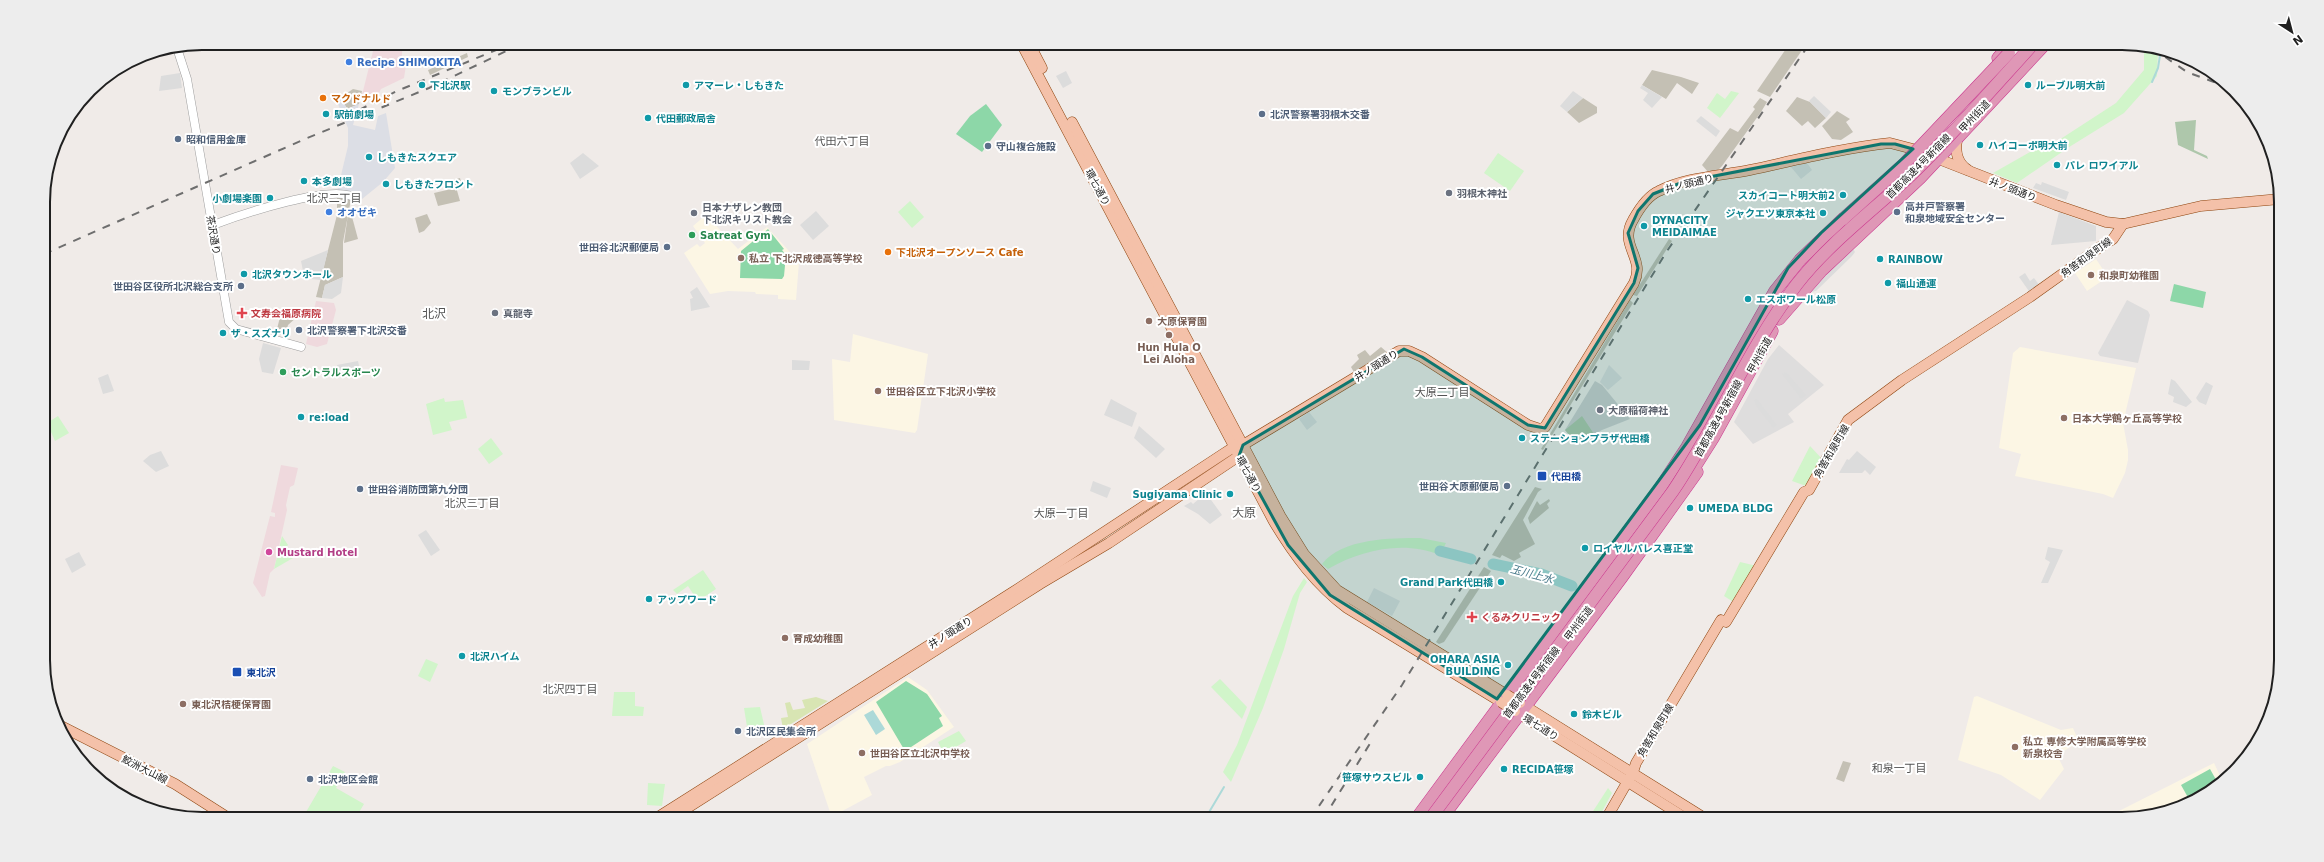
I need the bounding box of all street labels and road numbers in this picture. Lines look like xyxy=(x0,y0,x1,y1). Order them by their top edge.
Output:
street label: 甲州街道 xyxy=(1957,98,1992,135)
street label: 首都高速4号新宿線 xyxy=(1884,132,1953,201)
street label: 環七通り xyxy=(1083,167,1112,207)
street label: 井ノ頭通り xyxy=(1664,172,1715,195)
street label: 井ノ頭通り xyxy=(1988,175,2038,204)
street label: 茶沢通り xyxy=(205,214,222,256)
street label: 角筈和泉町線 xyxy=(2059,235,2114,279)
street label: 甲州街道 xyxy=(1745,335,1774,375)
street label: 井ノ頭通り xyxy=(1352,348,1400,383)
street label: 首都高速4号新宿線 xyxy=(1693,378,1744,459)
street label: 角筈和泉町線 xyxy=(1812,423,1851,480)
street label: 環七通り xyxy=(1234,454,1263,494)
street label: 甲州街道 xyxy=(1562,604,1595,643)
street label: 井ノ頭通り xyxy=(926,615,974,650)
street label: 首都高速4号新宿線 xyxy=(1501,644,1562,720)
street label: 角筈和泉町線 xyxy=(1635,702,1676,759)
street label: 環七通り xyxy=(1521,712,1561,743)
street label: 鮫洲大山線 xyxy=(120,753,170,786)

